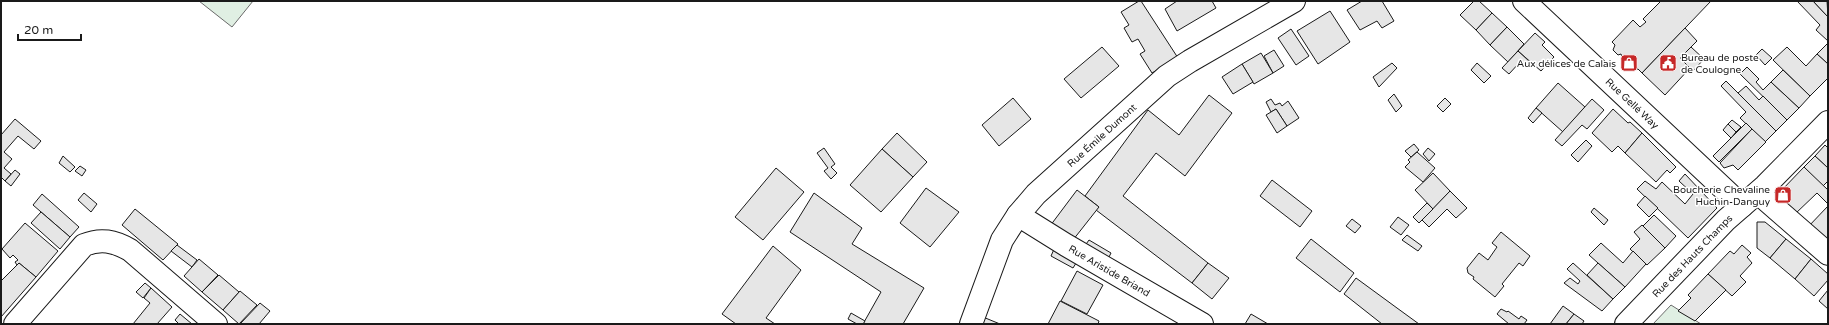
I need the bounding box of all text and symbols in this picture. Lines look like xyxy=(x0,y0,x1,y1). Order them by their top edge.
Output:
scale bar xyxy=(18,16,81,42)
text: 20 m xyxy=(24,23,53,37)
place label: Bureau de poste de Coulogne xyxy=(1681,52,1759,76)
shop icon: Aux délices de Calais xyxy=(1619,53,1639,73)
public building icon: Bureau de poste de Coulogne xyxy=(1658,53,1678,73)
place label: Aux délices de Calais xyxy=(1517,58,1616,70)
street label: Rue Gellé Way xyxy=(1603,76,1661,132)
street label: Rue Émile Dumont xyxy=(1065,101,1139,170)
place label: Boucherie Chevaline Huchin-Danguy xyxy=(1673,184,1771,208)
shop icon: Boucherie Chevaline Huchin-Danguy xyxy=(1773,185,1793,205)
street label: Rue des Hauts Champs xyxy=(1650,212,1735,300)
street label: Rue Aristide Briand xyxy=(1066,243,1152,300)

